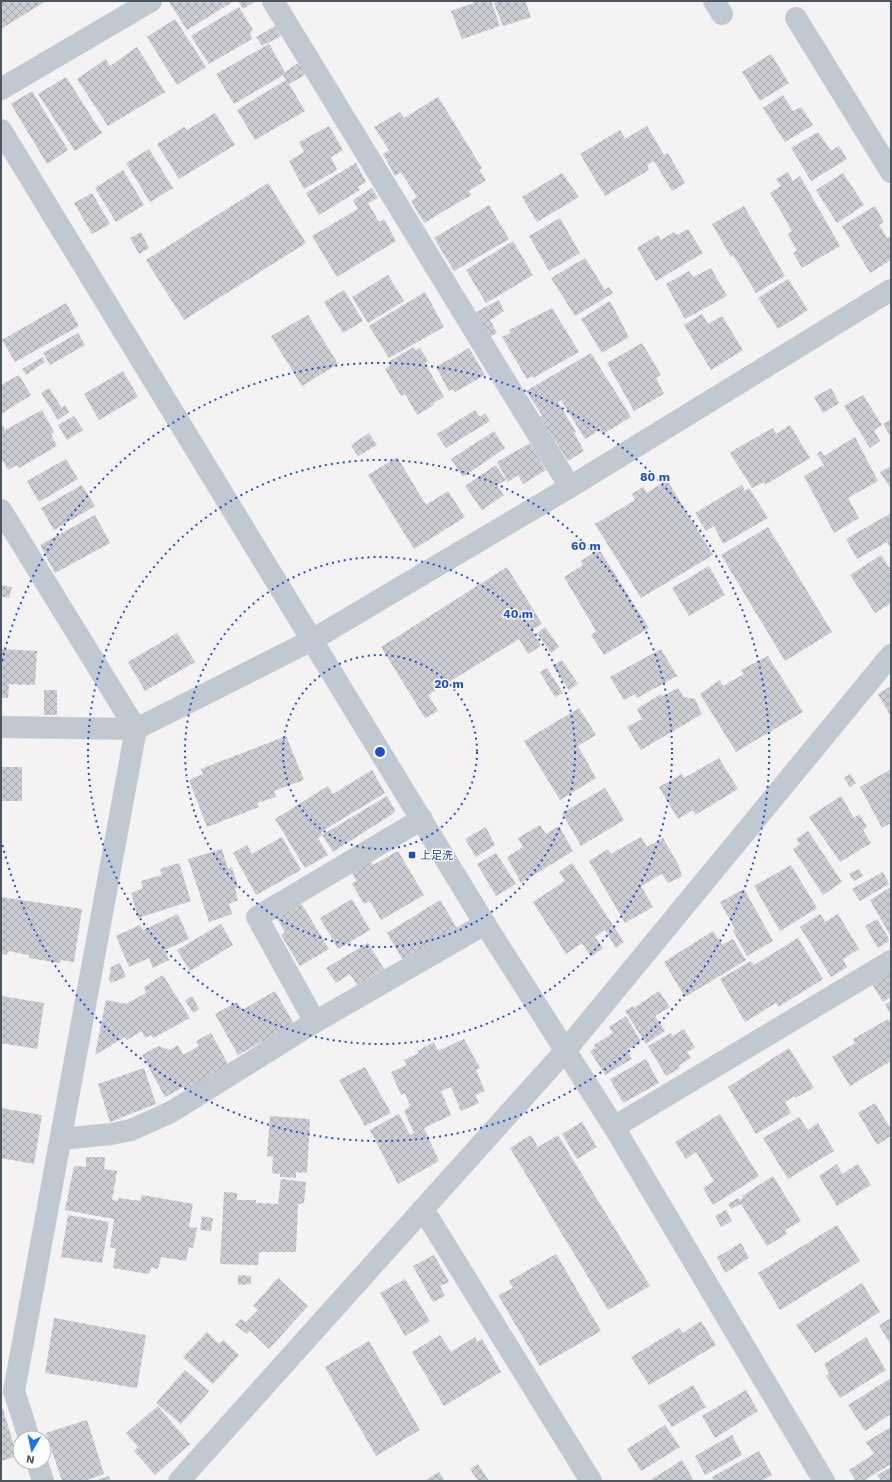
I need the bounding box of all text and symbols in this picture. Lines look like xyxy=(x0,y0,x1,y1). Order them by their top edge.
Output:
text: 80 m xyxy=(640,470,670,484)
text: 60 m xyxy=(571,539,601,553)
text: 40 m xyxy=(503,607,533,621)
text: 20 m xyxy=(434,677,464,691)
centre of rings xyxy=(373,745,387,759)
place label: 上足洗 xyxy=(420,849,453,862)
marker: 上足洗 xyxy=(407,850,417,860)
north arrow xyxy=(12,1430,52,1470)
text: N xyxy=(25,1452,36,1466)

